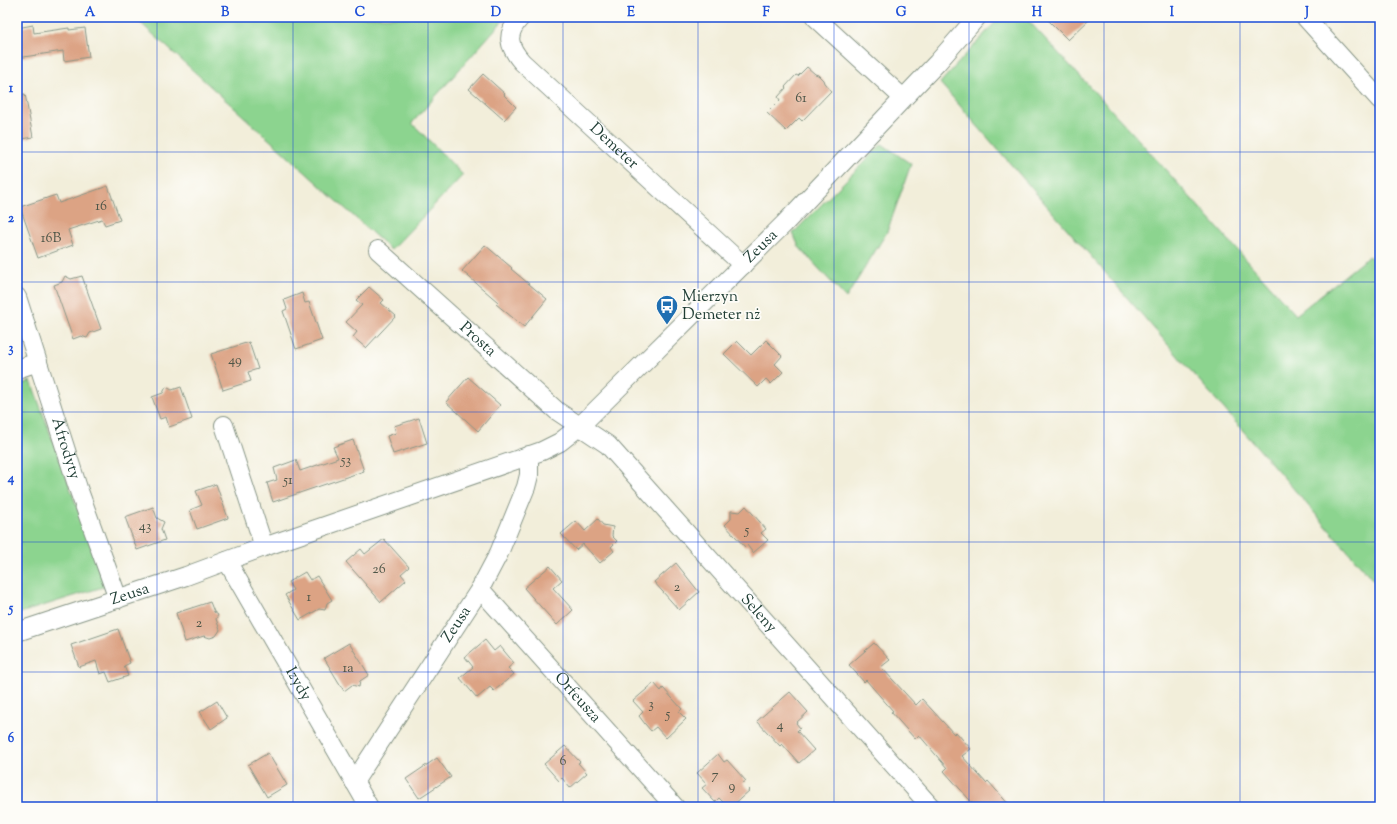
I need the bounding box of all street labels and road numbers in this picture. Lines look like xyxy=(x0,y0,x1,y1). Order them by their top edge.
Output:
street label: Demeter xyxy=(584,118,643,175)
street label: Zeusa xyxy=(739,224,784,269)
street label: Prosta xyxy=(454,317,502,363)
street label: Afrodyty xyxy=(45,415,86,482)
street label: Zeusa xyxy=(108,577,153,612)
street label: Seleny xyxy=(735,589,782,638)
street label: Zeusa xyxy=(436,601,478,647)
street label: Izydy xyxy=(279,663,317,705)
street label: Orfeusza xyxy=(548,667,607,729)

